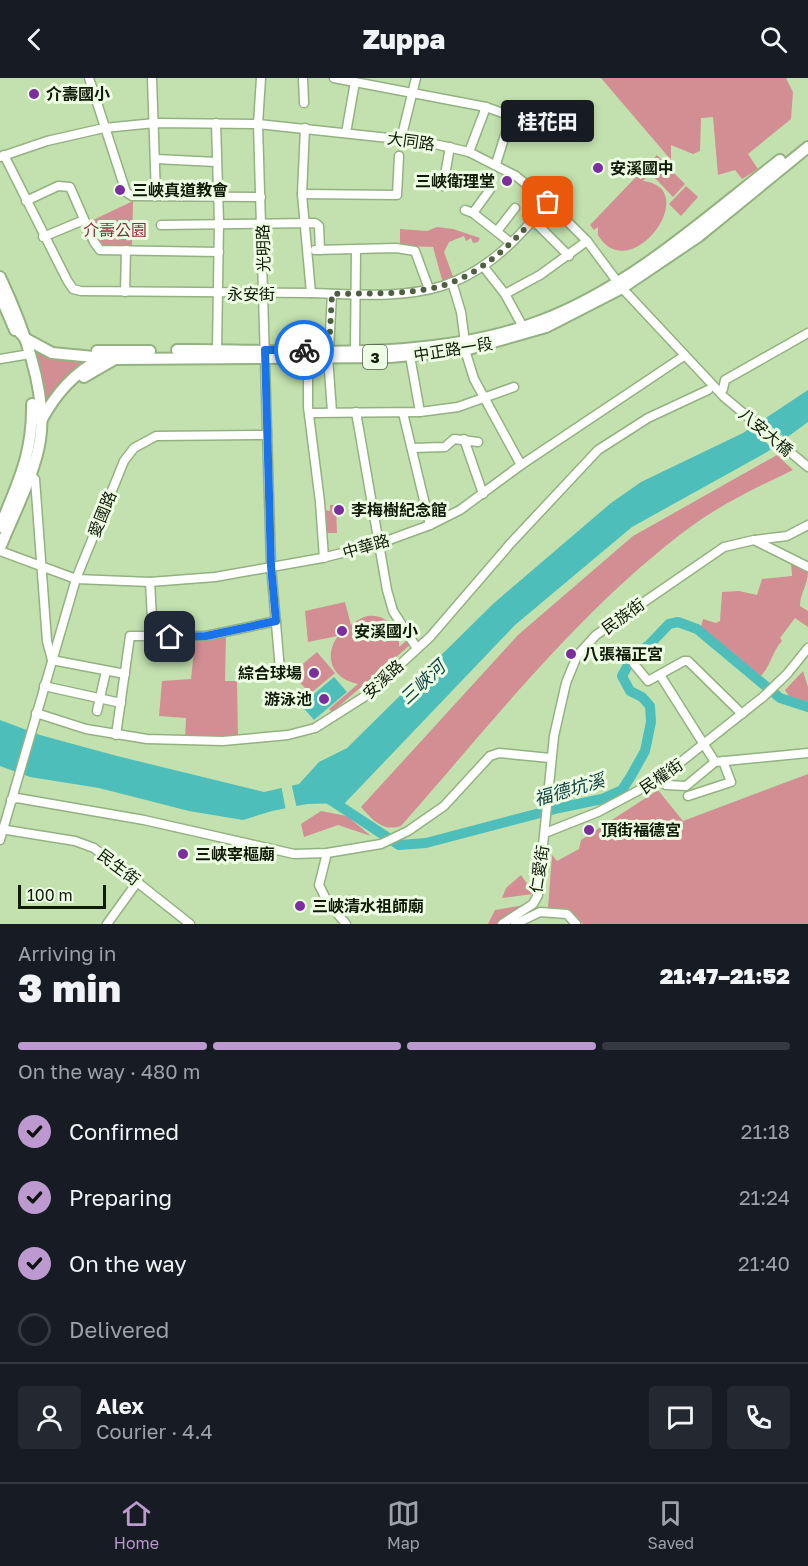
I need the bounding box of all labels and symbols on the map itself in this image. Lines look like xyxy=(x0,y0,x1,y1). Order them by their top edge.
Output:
place label: 介壽國小 xyxy=(46,84,110,104)
marker: 介壽國小 xyxy=(27,87,41,101)
callout: 桂花田 xyxy=(502,100,594,142)
street label: 大同路 xyxy=(386,128,436,154)
place label: 安溪國中 xyxy=(610,158,674,178)
marker: 安溪國中 xyxy=(591,161,605,175)
place label: 三峽衛理堂 xyxy=(415,171,495,191)
marker: 三峽衛理堂 xyxy=(500,174,514,188)
pin xyxy=(522,176,573,227)
place label: 三峽真道教會 xyxy=(132,180,228,200)
marker: 三峽真道教會 xyxy=(113,183,127,197)
park label: 介壽公園 xyxy=(83,220,147,240)
street label: 光明路 xyxy=(253,224,273,272)
street label: 永安街 xyxy=(227,284,275,304)
courier xyxy=(274,320,334,380)
street label: 中正路一段 xyxy=(412,333,494,365)
road number: 3 xyxy=(363,345,387,369)
street label: 八安大橋 xyxy=(735,404,797,460)
street label: 愛國路 xyxy=(84,488,120,540)
place label: 李梅樹紀念館 xyxy=(351,500,447,520)
marker: 李梅樹紀念館 xyxy=(332,503,346,517)
street label: 中華路 xyxy=(340,530,392,562)
street label: 民族街 xyxy=(598,594,648,638)
pin xyxy=(144,611,195,662)
place label: 安溪國小 xyxy=(354,621,418,641)
marker: 安溪國小 xyxy=(335,624,349,638)
place label: 八張福正宮 xyxy=(583,644,663,664)
marker: 八張福正宮 xyxy=(564,647,578,661)
water label: 三峽河 xyxy=(395,653,451,708)
street label: 安溪路 xyxy=(359,655,407,703)
place label: 綜合球場 xyxy=(238,663,302,683)
marker: 綜合球場 xyxy=(307,666,321,680)
place label: 游泳池 xyxy=(264,689,312,709)
marker: 游泳池 xyxy=(317,692,331,706)
street label: 民權街 xyxy=(636,754,686,798)
water label: 福德坑溪 xyxy=(531,768,610,809)
place label: 頂街福德宮 xyxy=(601,820,681,840)
marker: 頂街福德宮 xyxy=(582,823,596,837)
place label: 三峽宰樞廟 xyxy=(195,844,275,864)
street label: 仁愛街 xyxy=(525,844,553,894)
street label: 民生街 xyxy=(94,845,144,889)
marker: 三峽宰樞廟 xyxy=(176,847,190,861)
scale bar xyxy=(18,882,106,910)
place label: 三峽清水祖師廟 xyxy=(312,896,424,916)
marker: 三峽清水祖師廟 xyxy=(293,899,307,913)

